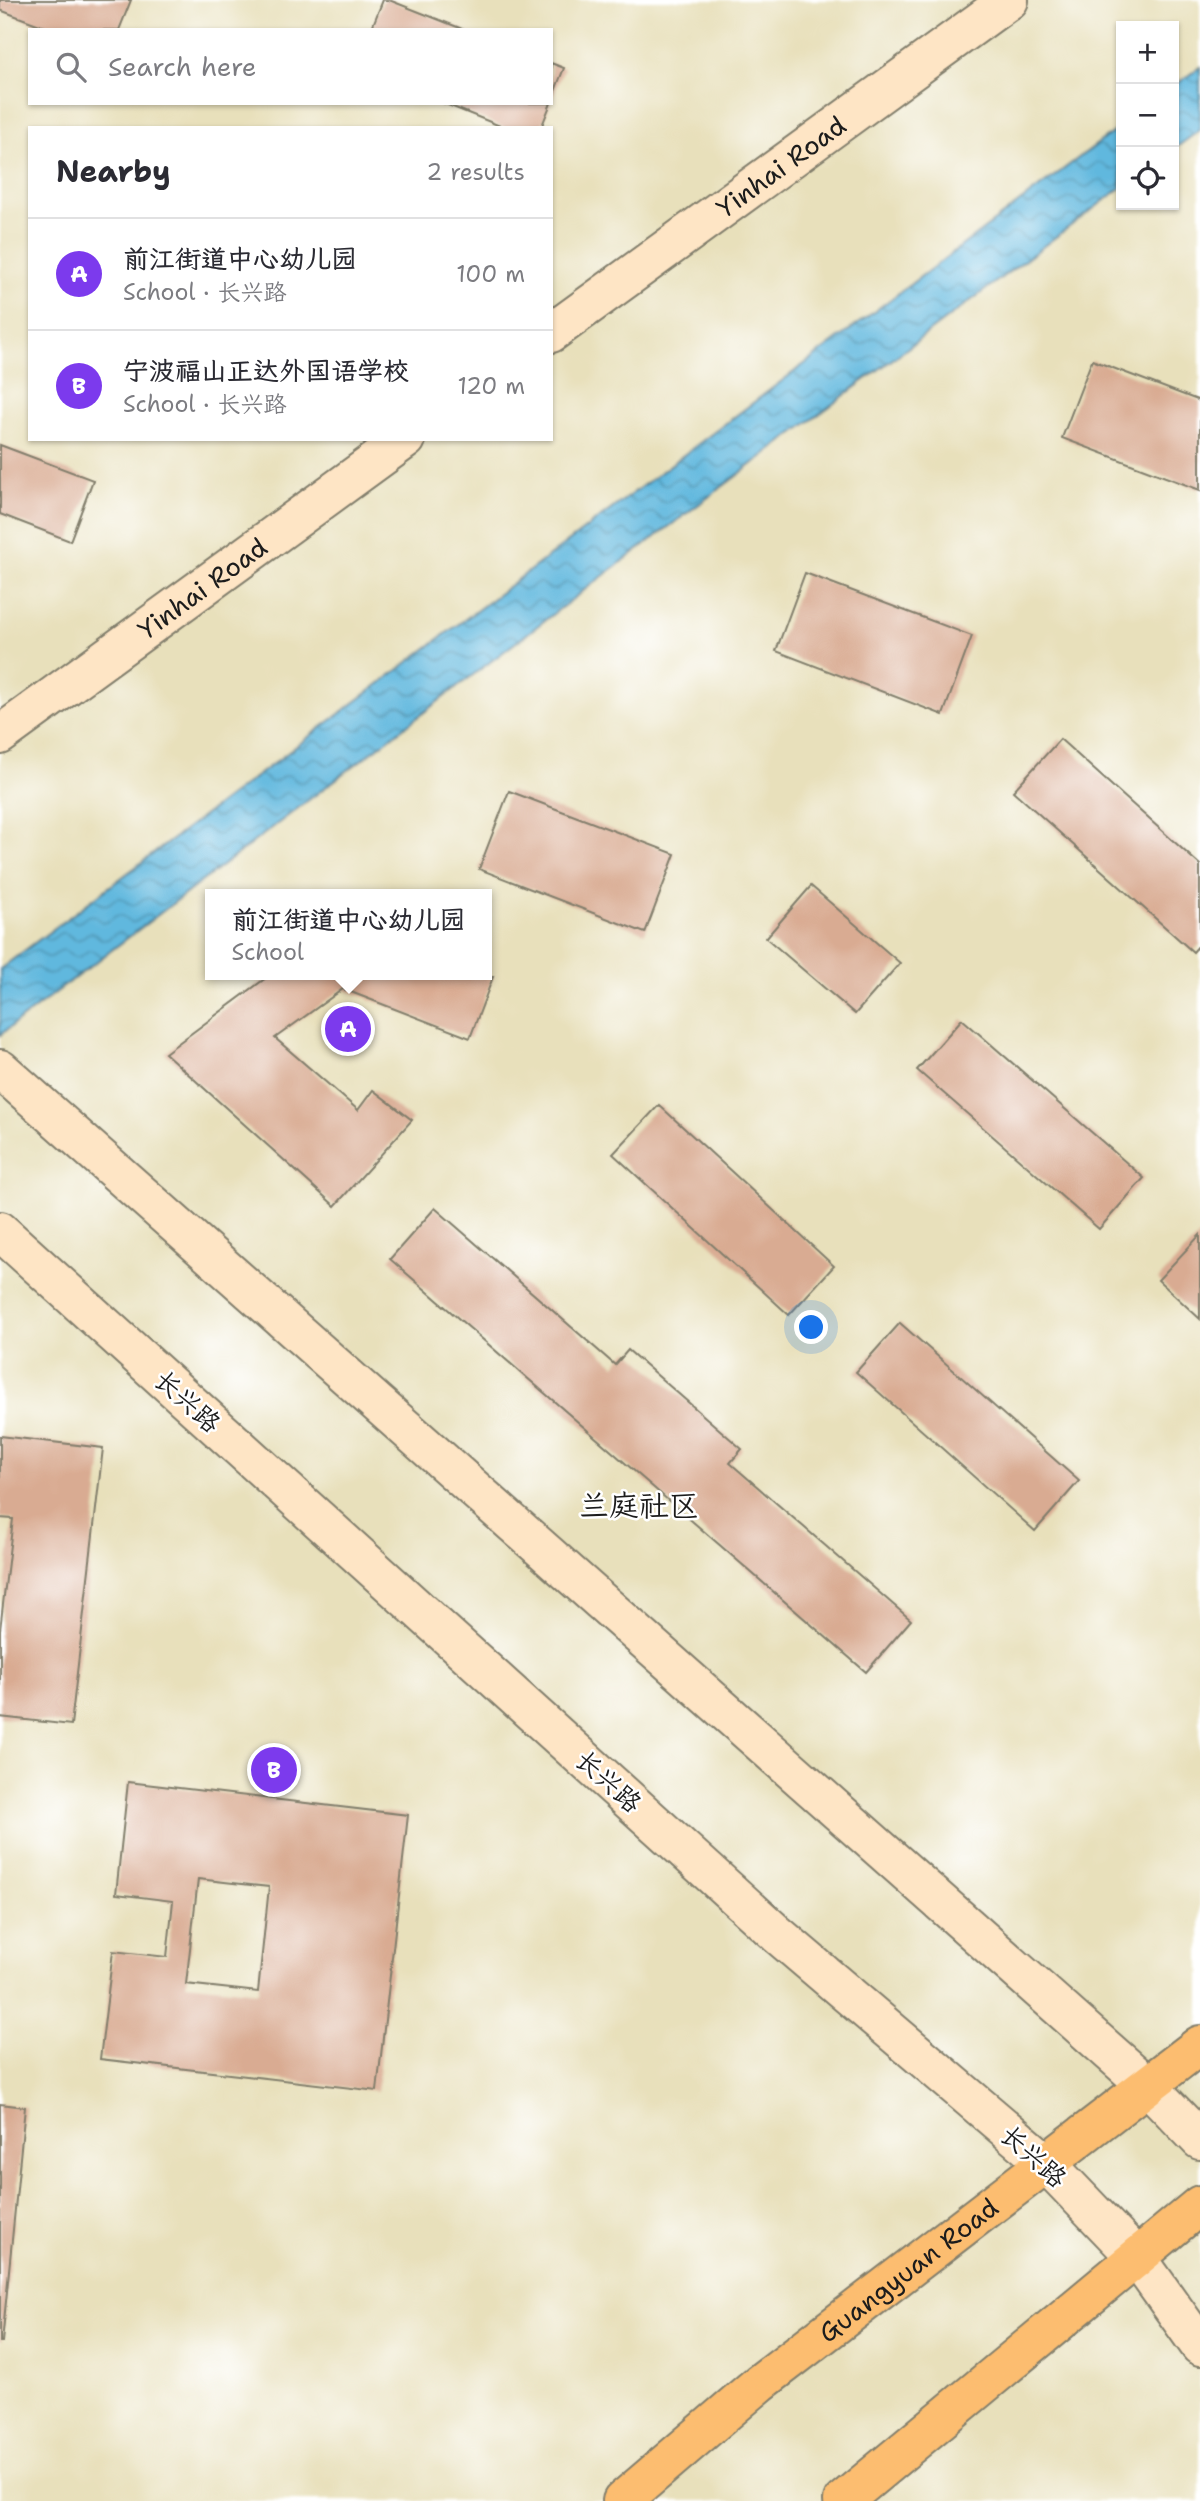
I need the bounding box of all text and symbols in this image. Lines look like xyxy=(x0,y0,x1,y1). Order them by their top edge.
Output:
map controls xyxy=(1116,21,1179,210)
button: + xyxy=(1116,21,1179,84)
search box xyxy=(28,28,553,105)
icon: search xyxy=(52,48,90,86)
text: Search here xyxy=(108,49,257,84)
button: − xyxy=(1116,84,1179,147)
street label: Yinhai Road xyxy=(709,107,853,225)
button: locate xyxy=(1116,147,1179,210)
text: Nearby xyxy=(56,151,171,192)
text: 2 results xyxy=(426,157,525,187)
text: 前江街道中心幼儿园 xyxy=(123,241,357,276)
text: A xyxy=(70,259,88,289)
text: 100 m xyxy=(456,259,525,289)
text: School · 长兴路 xyxy=(123,277,287,307)
text: 宁波福山正达外国语学校 xyxy=(123,353,409,388)
text: B xyxy=(72,371,86,401)
text: 120 m xyxy=(457,371,525,401)
text: School · 长兴路 xyxy=(123,389,287,419)
street label: Yinhai Road xyxy=(130,529,274,647)
popup xyxy=(205,889,492,980)
text: 前江街道中心幼儿园 xyxy=(231,902,466,937)
text: School xyxy=(231,937,304,967)
pin: A xyxy=(325,1003,371,1055)
your location xyxy=(794,1310,828,1344)
street label: 长兴路 xyxy=(147,1362,229,1440)
district label: 兰庭社区 xyxy=(579,1485,699,1526)
street label: 长兴路 xyxy=(568,1742,650,1820)
pin: B xyxy=(251,1744,297,1796)
street label: 长兴路 xyxy=(993,2117,1075,2195)
street label: Guangyuan Road xyxy=(811,2189,1005,2350)

